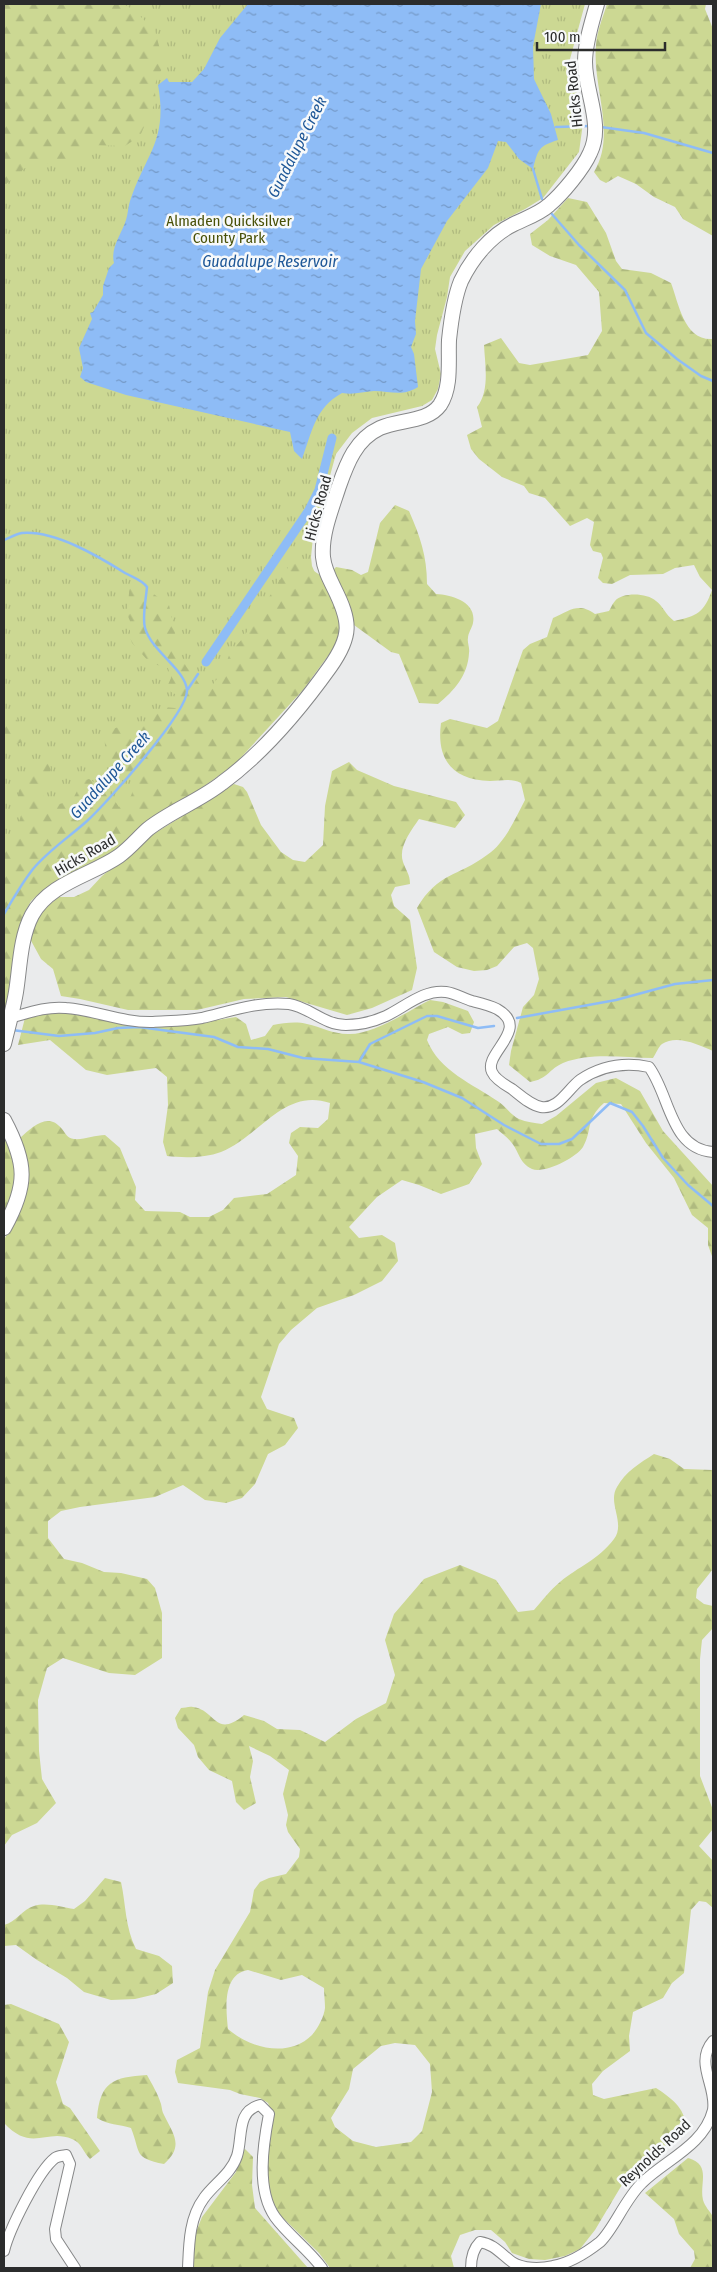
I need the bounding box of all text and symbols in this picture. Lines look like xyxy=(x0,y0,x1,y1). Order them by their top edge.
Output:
scale bar xyxy=(537,20,664,52)
text: 100 m xyxy=(544,28,581,46)
street label: Hicks Road xyxy=(562,60,586,128)
water label: Guadalupe Creek xyxy=(263,93,331,201)
park label: Almaden Quicksilver County Park xyxy=(166,212,292,247)
water label: Guadalupe Reservoir xyxy=(202,252,338,271)
street label: Hicks Road xyxy=(301,473,335,543)
water label: Guadalupe Creek xyxy=(66,727,154,822)
street label: Hicks Road xyxy=(51,830,119,880)
street label: Reynolds Road xyxy=(616,2115,694,2191)

